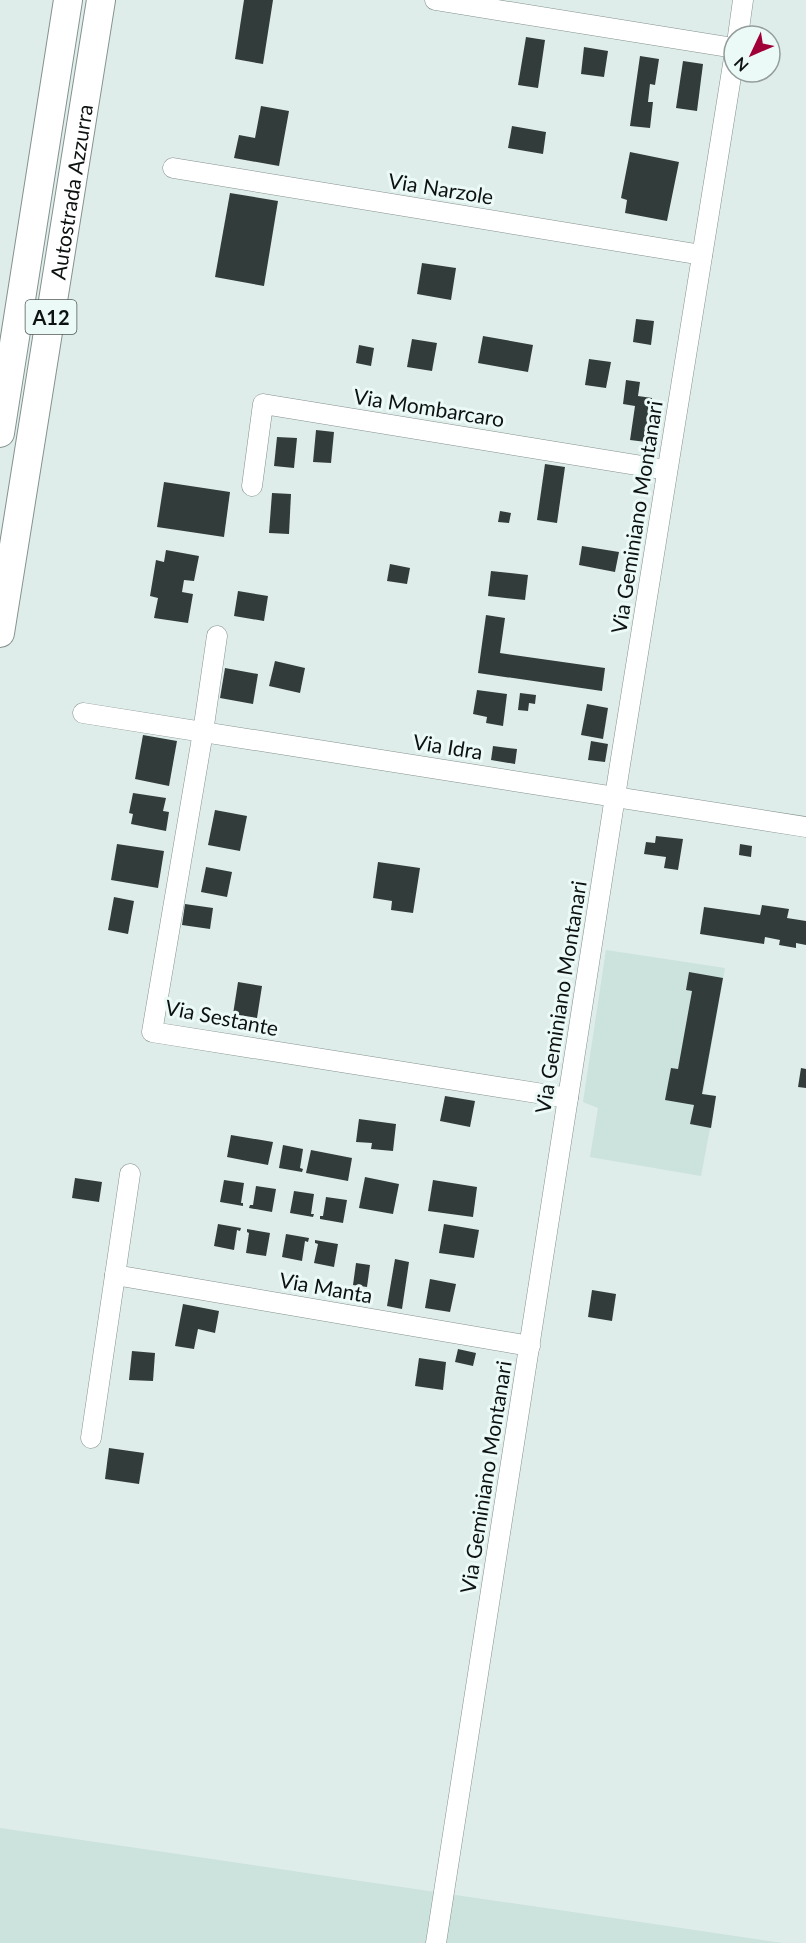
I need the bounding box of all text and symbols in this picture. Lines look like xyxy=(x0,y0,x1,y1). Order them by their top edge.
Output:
north arrow xyxy=(722,24,782,84)
text: N xyxy=(730,54,752,76)
street label: Autostrada Azzurra xyxy=(44,102,97,281)
street label: Via Narzole xyxy=(387,167,495,209)
road number: A12 xyxy=(26,300,76,334)
street label: Via Mombarcaro xyxy=(352,383,506,431)
street label: Via Geminiano Montanari xyxy=(605,399,667,635)
street label: Via Idra xyxy=(411,728,485,764)
street label: Via Geminiano Montanari xyxy=(529,879,591,1115)
street label: Via Sestante xyxy=(163,994,281,1040)
street label: Via Manta xyxy=(277,1267,375,1307)
street label: Via Geminiano Montanari xyxy=(454,1359,516,1595)

